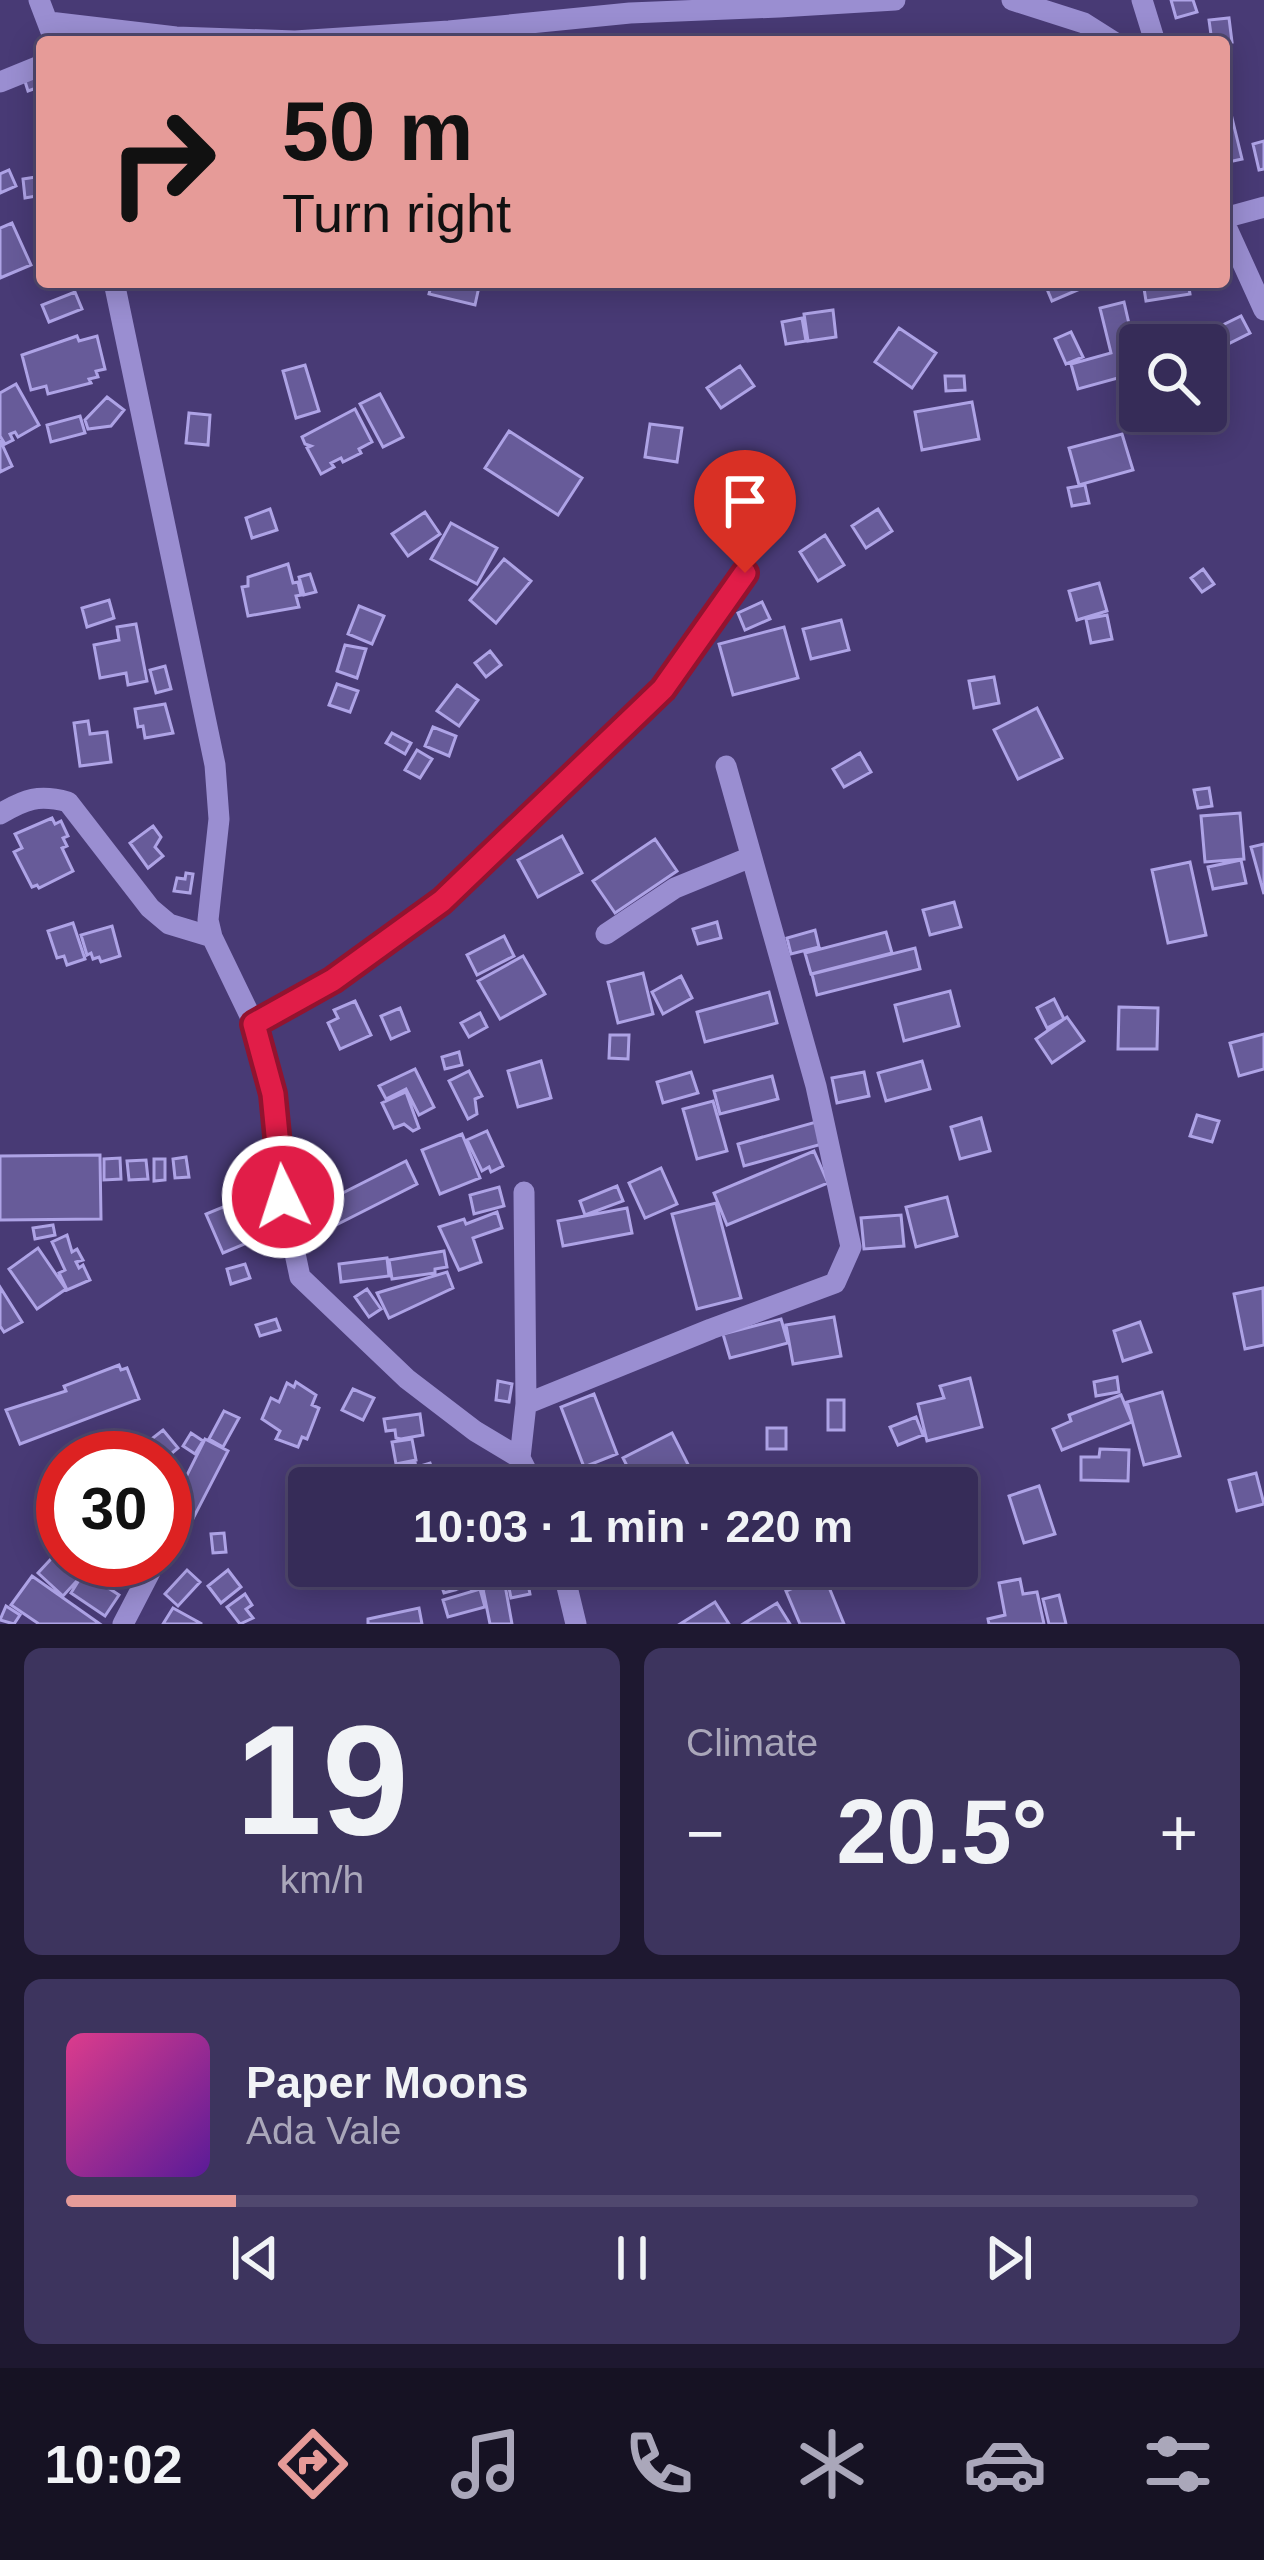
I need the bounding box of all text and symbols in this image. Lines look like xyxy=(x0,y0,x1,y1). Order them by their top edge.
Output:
icon: right xyxy=(84,84,240,240)
text: 50 m xyxy=(282,84,473,178)
text: Turn right xyxy=(282,183,511,243)
map controls xyxy=(1119,324,1227,432)
button: search xyxy=(1119,324,1227,432)
pin xyxy=(694,450,796,573)
icon: arrive xyxy=(712,468,778,534)
position arrow xyxy=(220,1134,346,1260)
speed limit sign: 30 xyxy=(36,1431,192,1587)
text: 10:03 · 1 min · 220 m xyxy=(413,1501,853,1552)
text: 19 xyxy=(235,1693,409,1867)
text: Climate xyxy=(686,1721,818,1764)
text: 20.5° xyxy=(836,1782,1048,1882)
text: − xyxy=(686,1796,725,1870)
text: + xyxy=(1159,1796,1198,1870)
text: km/h xyxy=(280,1858,364,1901)
text: Paper Moons xyxy=(246,2057,529,2108)
text: Ada Vale xyxy=(246,2109,401,2152)
icon: previous xyxy=(222,2225,288,2291)
icon: pause xyxy=(599,2225,665,2291)
icon: next xyxy=(976,2225,1042,2291)
icon: directions xyxy=(271,2422,355,2506)
icon: music xyxy=(444,2422,528,2506)
icon: phone xyxy=(617,2422,701,2506)
icon: climate xyxy=(790,2422,874,2506)
icon: car xyxy=(963,2422,1047,2506)
icon: filters xyxy=(1136,2422,1220,2506)
text: 10:02 xyxy=(44,2434,183,2494)

